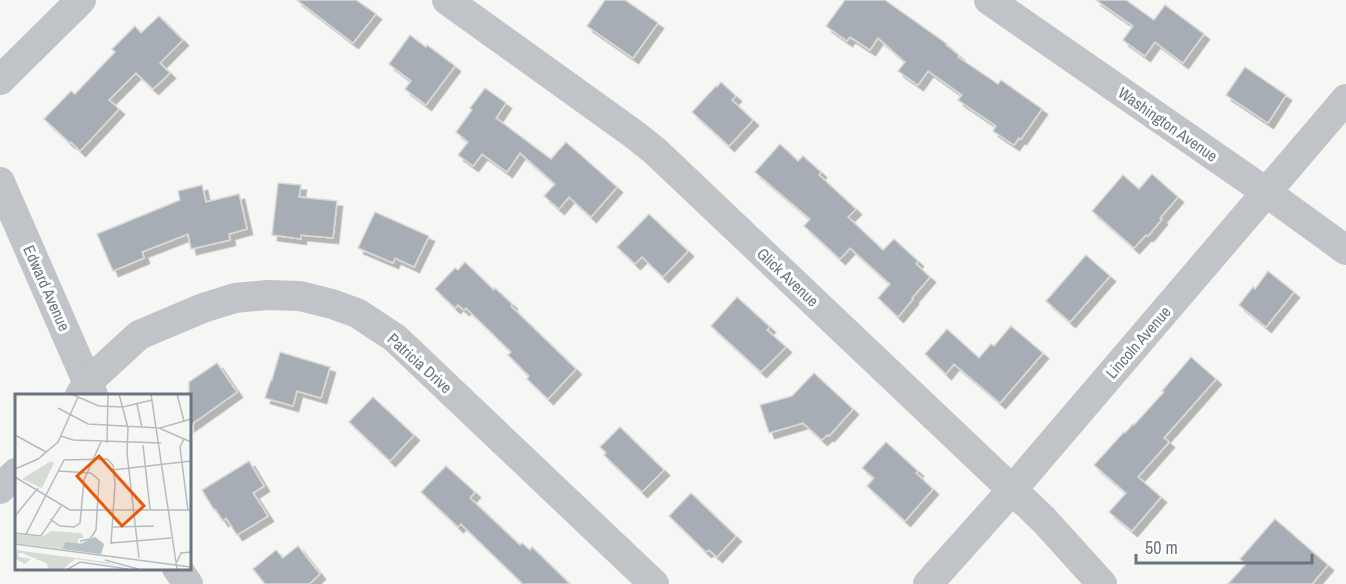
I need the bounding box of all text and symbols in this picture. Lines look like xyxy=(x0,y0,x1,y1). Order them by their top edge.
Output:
street label: Washington Avenue xyxy=(1114,82,1222,166)
street label: Edward Avenue xyxy=(18,242,76,334)
street label: Glick Avenue xyxy=(752,243,824,311)
street label: Lincoln Avenue xyxy=(1100,301,1176,383)
street label: Patricia Drive xyxy=(383,328,457,398)
inset map xyxy=(15,394,190,569)
scale bar xyxy=(1136,527,1312,565)
text: 50 m xyxy=(1145,535,1178,560)

